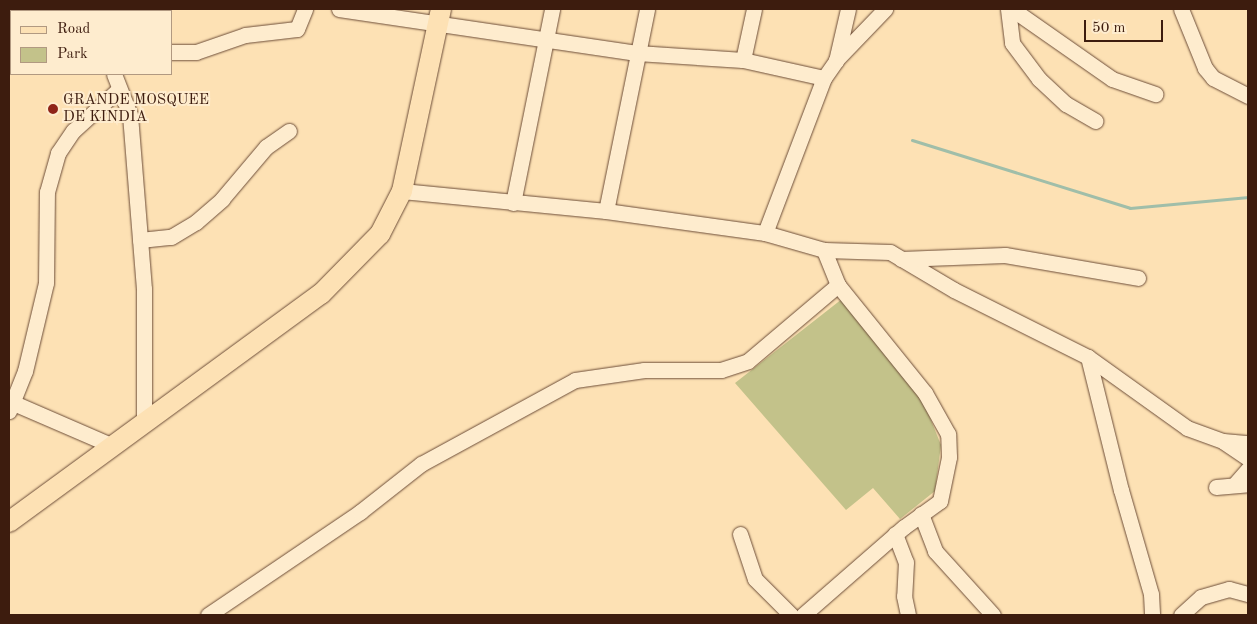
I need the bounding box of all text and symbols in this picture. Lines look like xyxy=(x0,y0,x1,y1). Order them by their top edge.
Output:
legend xyxy=(10,10,172,75)
scale bar xyxy=(1087,10,1166,42)
text: 50 m xyxy=(1092,21,1126,36)
text: Road xyxy=(57,22,90,37)
text: Park xyxy=(57,47,88,62)
place label: GRANDE MOSQUEE DE KINDIA xyxy=(63,91,209,126)
marker: GRANDE MOSQUEE DE KINDIA xyxy=(47,103,59,115)

